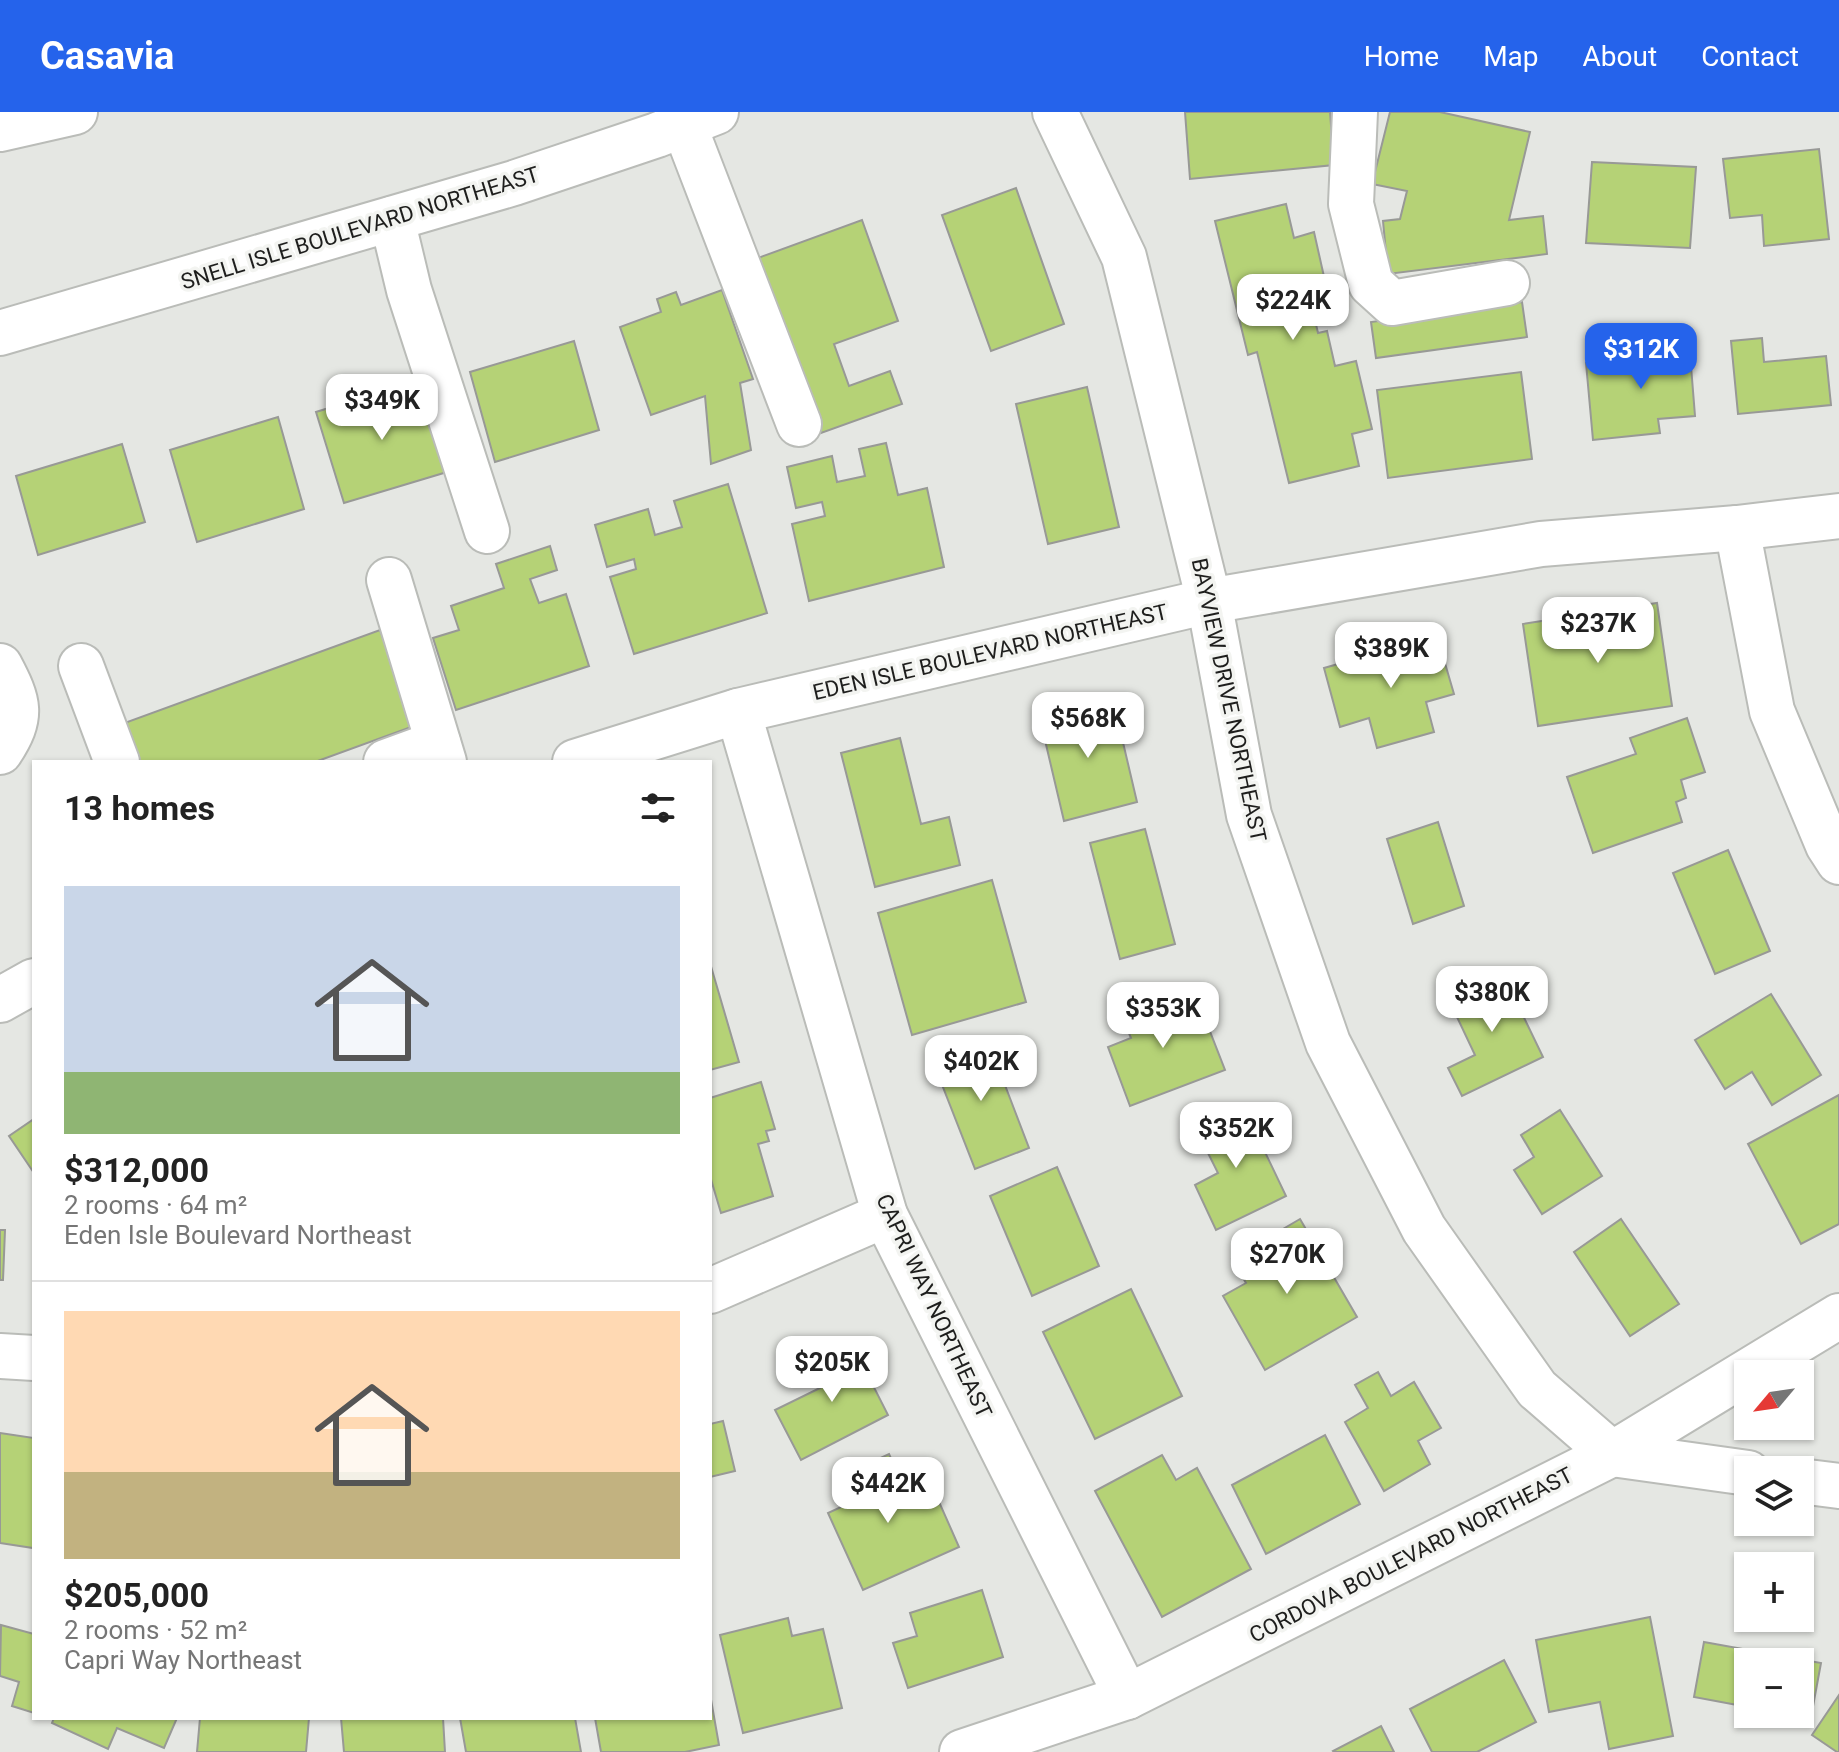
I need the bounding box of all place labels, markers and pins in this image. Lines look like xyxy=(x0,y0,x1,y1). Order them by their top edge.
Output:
pin: $224K xyxy=(1237,274,1349,342)
pin: $312K xyxy=(1585,323,1697,391)
pin: $349K xyxy=(326,374,438,442)
pin: $237K xyxy=(1542,597,1654,665)
pin: $389K xyxy=(1335,622,1447,690)
pin: $568K xyxy=(1032,692,1144,760)
pin: $380K xyxy=(1436,966,1548,1034)
pin: $353K xyxy=(1107,982,1219,1050)
pin: $402K xyxy=(925,1035,1037,1103)
pin: $352K xyxy=(1180,1102,1292,1170)
pin: $270K xyxy=(1231,1228,1343,1296)
pin: $205K xyxy=(776,1336,888,1404)
pin: $442K xyxy=(832,1457,944,1525)

